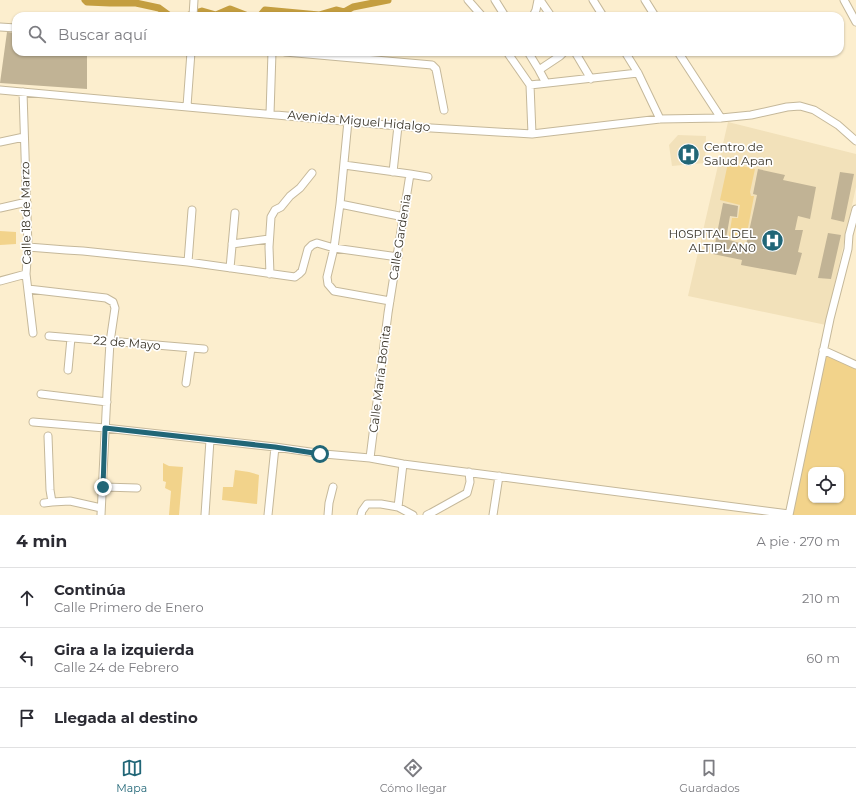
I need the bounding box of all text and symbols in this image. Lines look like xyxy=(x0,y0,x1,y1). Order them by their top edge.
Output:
search box xyxy=(12,12,844,56)
icon: search xyxy=(26,23,48,45)
text: Buscar aquí xyxy=(58,25,147,44)
street label: Avenida Miguel Hidalgo xyxy=(287,107,431,134)
place label: Centro de Salud Apan xyxy=(704,139,773,168)
hospital icon: Centro de Salud Apan xyxy=(675,141,701,167)
street label: Calle 18 de Marzo xyxy=(17,161,34,265)
street label: Calle Gardenia xyxy=(385,193,414,281)
place label: H0SPITAL DEL ALTIPLAN0 xyxy=(669,226,756,255)
hospital icon: H0SPITAL DEL ALTIPLAN0 xyxy=(759,228,785,254)
street label: Calle María Bonita xyxy=(365,324,394,434)
street label: 22 de Mayo xyxy=(93,332,161,353)
route start xyxy=(311,445,329,463)
map controls xyxy=(808,467,844,503)
button: locate xyxy=(808,467,844,503)
route end xyxy=(94,478,112,496)
text: 4 min xyxy=(16,531,67,551)
text: A pie · 270 m xyxy=(756,533,840,549)
text: Continúa xyxy=(54,580,126,599)
icon: ahead xyxy=(16,587,38,609)
text: 210 m xyxy=(802,590,840,606)
text: Calle Primero de Enero xyxy=(54,599,204,615)
text: Gira a la izquierda xyxy=(54,640,194,659)
icon: left xyxy=(16,647,38,669)
text: 60 m xyxy=(806,650,840,666)
text: Calle 24 de Febrero xyxy=(54,659,179,675)
icon: arrive xyxy=(16,707,38,729)
text: Llegada al destino xyxy=(54,708,198,727)
tab: Mapa xyxy=(116,757,147,795)
tab: Cómo llegar xyxy=(380,757,447,795)
tab: Guardados xyxy=(679,757,740,795)

